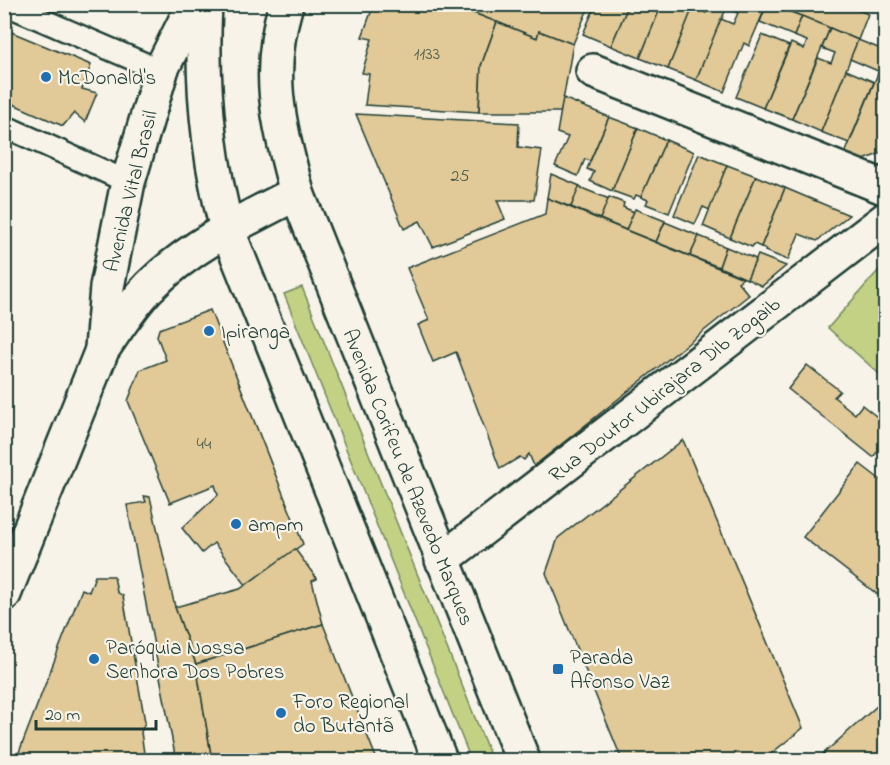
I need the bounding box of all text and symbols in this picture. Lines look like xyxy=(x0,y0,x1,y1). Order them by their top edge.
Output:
house number: 1133 xyxy=(414,42,440,68)
place label: McDonald's xyxy=(58,64,156,94)
marker: McDonald's xyxy=(39,70,53,84)
street label: Avenida Vital Brasil xyxy=(97,108,167,275)
house number: 25 xyxy=(450,164,470,190)
street label: Rua Doutor Ubirajara Dib Zogaib xyxy=(543,290,789,492)
place label: Ipiranga xyxy=(221,318,290,350)
marker: Ipiranga xyxy=(202,324,216,338)
street label: Avenida Corifeu de Azevedo Marques xyxy=(334,325,481,631)
house number: 44 xyxy=(197,432,212,458)
place label: ampm xyxy=(248,511,303,541)
marker: ampm xyxy=(229,517,243,531)
place label: Paróquia Nossa Senhora Dos Pobres xyxy=(106,634,284,688)
place label: Parada Afonso Vaz xyxy=(570,644,670,698)
marker: Paróquia Nossa Senhora Dos Pobres xyxy=(87,652,101,666)
marker: Parada Afonso Vaz xyxy=(551,662,565,676)
place label: Foro Regional do Butantã xyxy=(292,688,409,742)
scale bar xyxy=(36,693,156,731)
text: 20 m xyxy=(45,703,80,729)
marker: Foro Regional do Butantã xyxy=(274,706,288,720)

